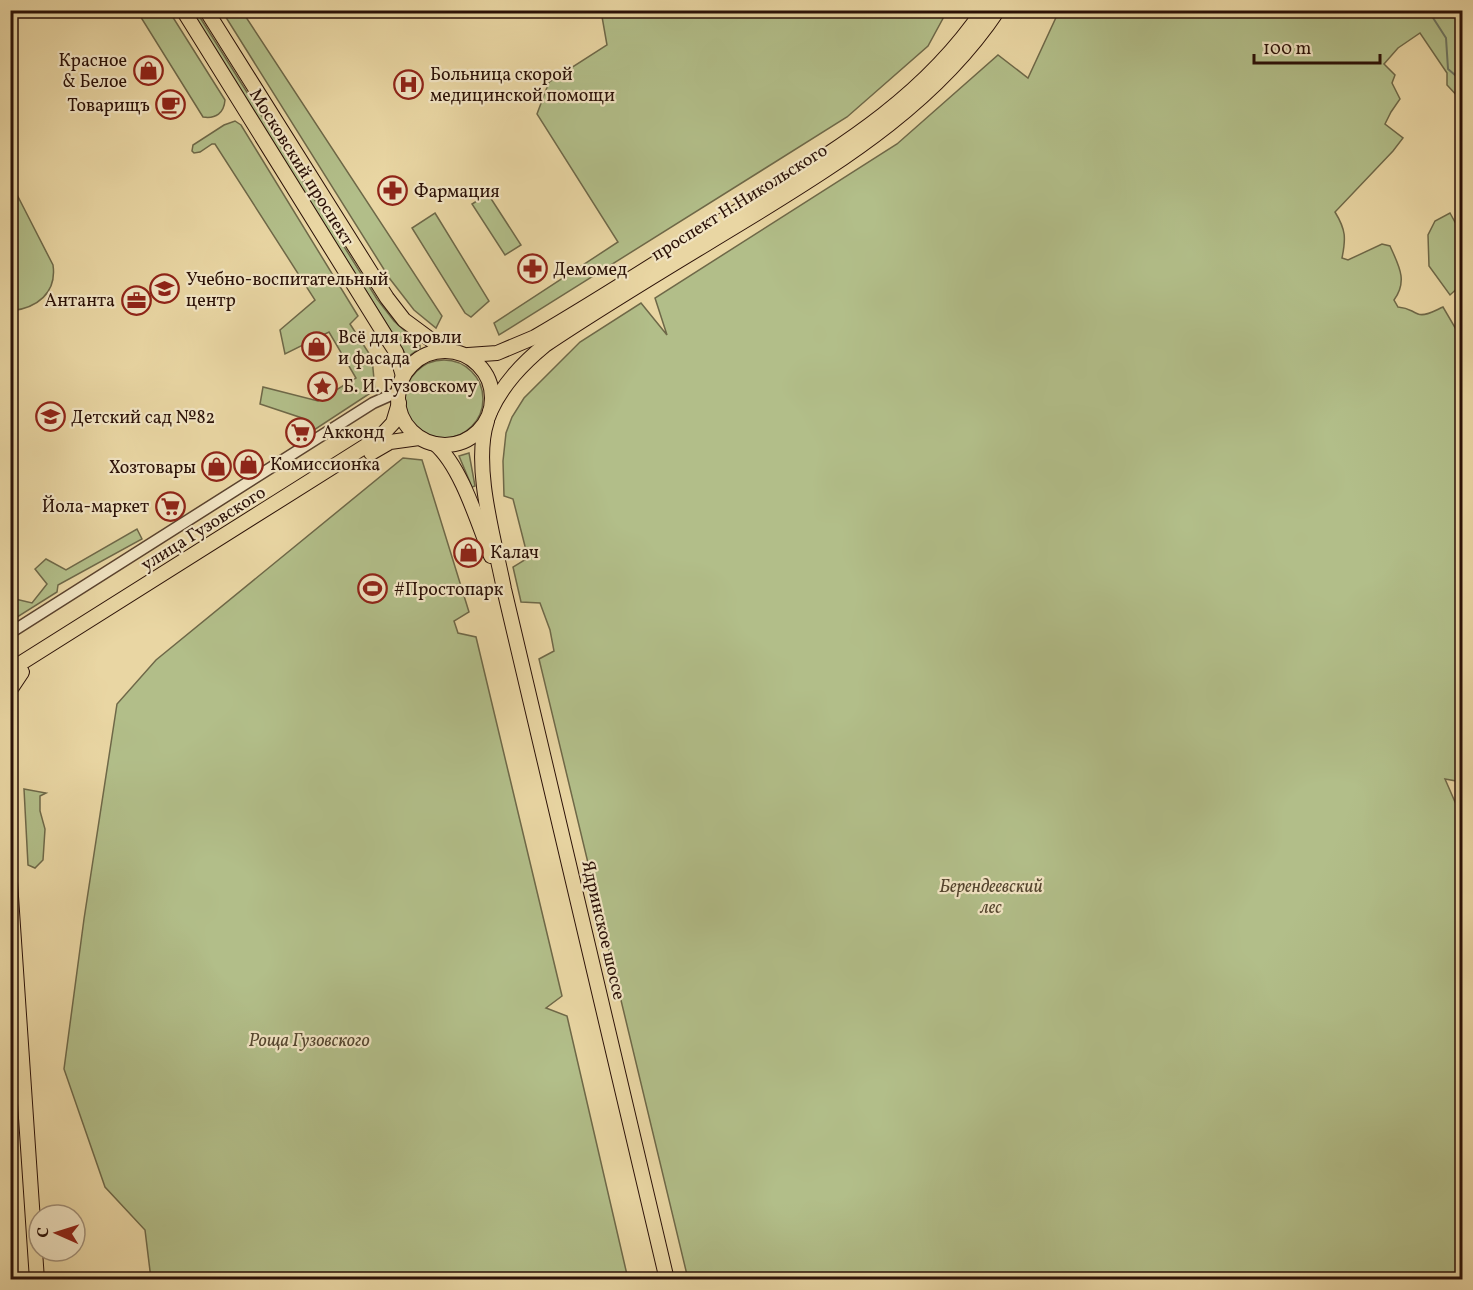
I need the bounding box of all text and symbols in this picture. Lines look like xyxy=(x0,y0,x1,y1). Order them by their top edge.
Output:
scale bar xyxy=(1254,27,1380,65)
text: 100 m xyxy=(1263,37,1312,62)
place label: Красное & Белое xyxy=(58,49,127,95)
shop icon: Красное & Белое xyxy=(132,54,164,86)
place label: Больница скорой медицинской помощи xyxy=(430,63,615,109)
hospital icon: Больница скорой медицинской помощи xyxy=(393,68,425,100)
street label: Московский проспект xyxy=(242,84,359,251)
cafe icon: Товарищъ xyxy=(155,89,187,121)
place label: Товарищъ xyxy=(67,94,150,119)
street label: проспект Н.Никольского xyxy=(647,139,833,268)
pharmacy icon: Фармация xyxy=(377,175,409,207)
place label: Фармация xyxy=(414,180,500,205)
pharmacy icon: Демомед xyxy=(516,253,548,285)
place label: Демомед xyxy=(553,258,627,283)
place label: Учебно-воспитательный центр xyxy=(186,268,388,314)
school or university icon: Учебно-воспитательный центр xyxy=(149,273,181,305)
office icon: Антанта xyxy=(120,284,152,316)
place label: Антанта xyxy=(45,289,115,314)
place label: Всё для кровли и фасада xyxy=(338,326,462,372)
shop icon: Всё для кровли и фасада xyxy=(301,331,333,363)
place icon: Б. И. Гузовскому xyxy=(306,370,338,402)
place label: Б. И. Гузовскому xyxy=(343,375,477,400)
school or university icon: Детский сад №82 xyxy=(34,401,66,433)
place label: Детский сад №82 xyxy=(71,406,215,431)
supermarket icon: Акконд xyxy=(285,416,317,448)
place label: Акконд xyxy=(322,421,384,446)
shop icon: Комиссионка xyxy=(233,448,265,480)
shop icon: Хозтовары xyxy=(201,451,233,483)
place label: Комиссионка xyxy=(270,453,380,478)
place label: Хозтовары xyxy=(109,456,196,481)
street label: улица Гузовского xyxy=(136,481,271,578)
supermarket icon: Йола-маркет xyxy=(154,490,186,522)
place label: Йола-маркет xyxy=(42,495,149,520)
shop icon: Калач xyxy=(453,536,485,568)
place label: Калач xyxy=(490,541,539,566)
sports icon: #Простопарк xyxy=(357,573,389,605)
place label: #Простопарк xyxy=(394,578,504,603)
street label: Ядринское шоссе xyxy=(574,858,631,1002)
park label: Берендеевский лес xyxy=(939,875,1043,921)
park label: Роща Гузовского xyxy=(248,1029,370,1054)
north arrow xyxy=(27,1203,87,1263)
text: С xyxy=(33,1227,55,1238)

